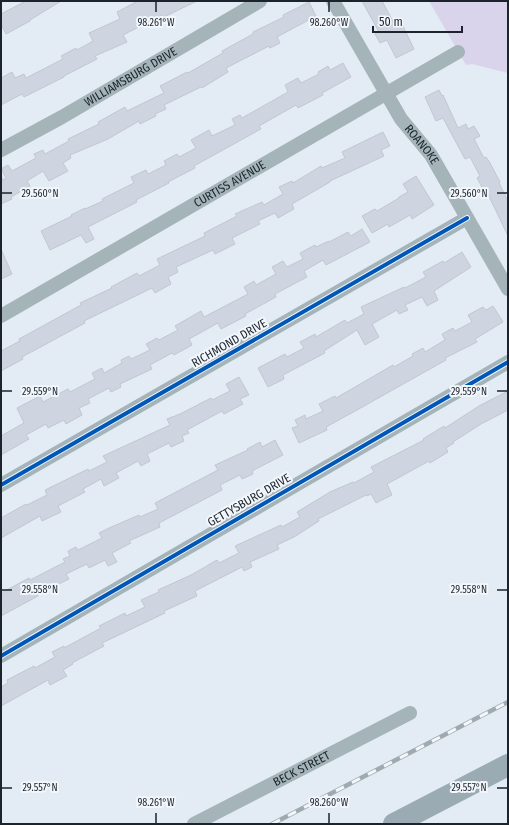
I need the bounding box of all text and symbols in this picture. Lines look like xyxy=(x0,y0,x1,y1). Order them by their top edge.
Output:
scale bar xyxy=(373,8,462,34)
text: 50 m xyxy=(379,15,403,29)
text: 98.261°W xyxy=(138,17,175,29)
text: 98.260°W xyxy=(310,17,349,29)
street label: WILLIAMSBURG DRIVE xyxy=(82,44,180,109)
street label: ROANOKE xyxy=(402,122,442,167)
street label: CURTISS AVENUE xyxy=(191,158,268,210)
text: 29.560°N xyxy=(22,188,58,200)
text: 29.560°N xyxy=(451,188,487,200)
street label: RICHMOND DRIVE xyxy=(189,316,269,370)
text: 29.559°N xyxy=(22,386,58,398)
text: 29.559°N xyxy=(451,386,487,398)
street label: GETTYSBURG DRIVE xyxy=(205,470,293,529)
text: 29.558°N xyxy=(22,584,58,596)
text: 29.558°N xyxy=(451,584,487,596)
street label: BECK STREET xyxy=(271,748,333,789)
text: 29.557°N xyxy=(22,782,58,794)
text: 29.557°N xyxy=(451,782,487,794)
text: 98.261°W xyxy=(138,797,175,809)
text: 98.260°W xyxy=(310,797,349,809)

